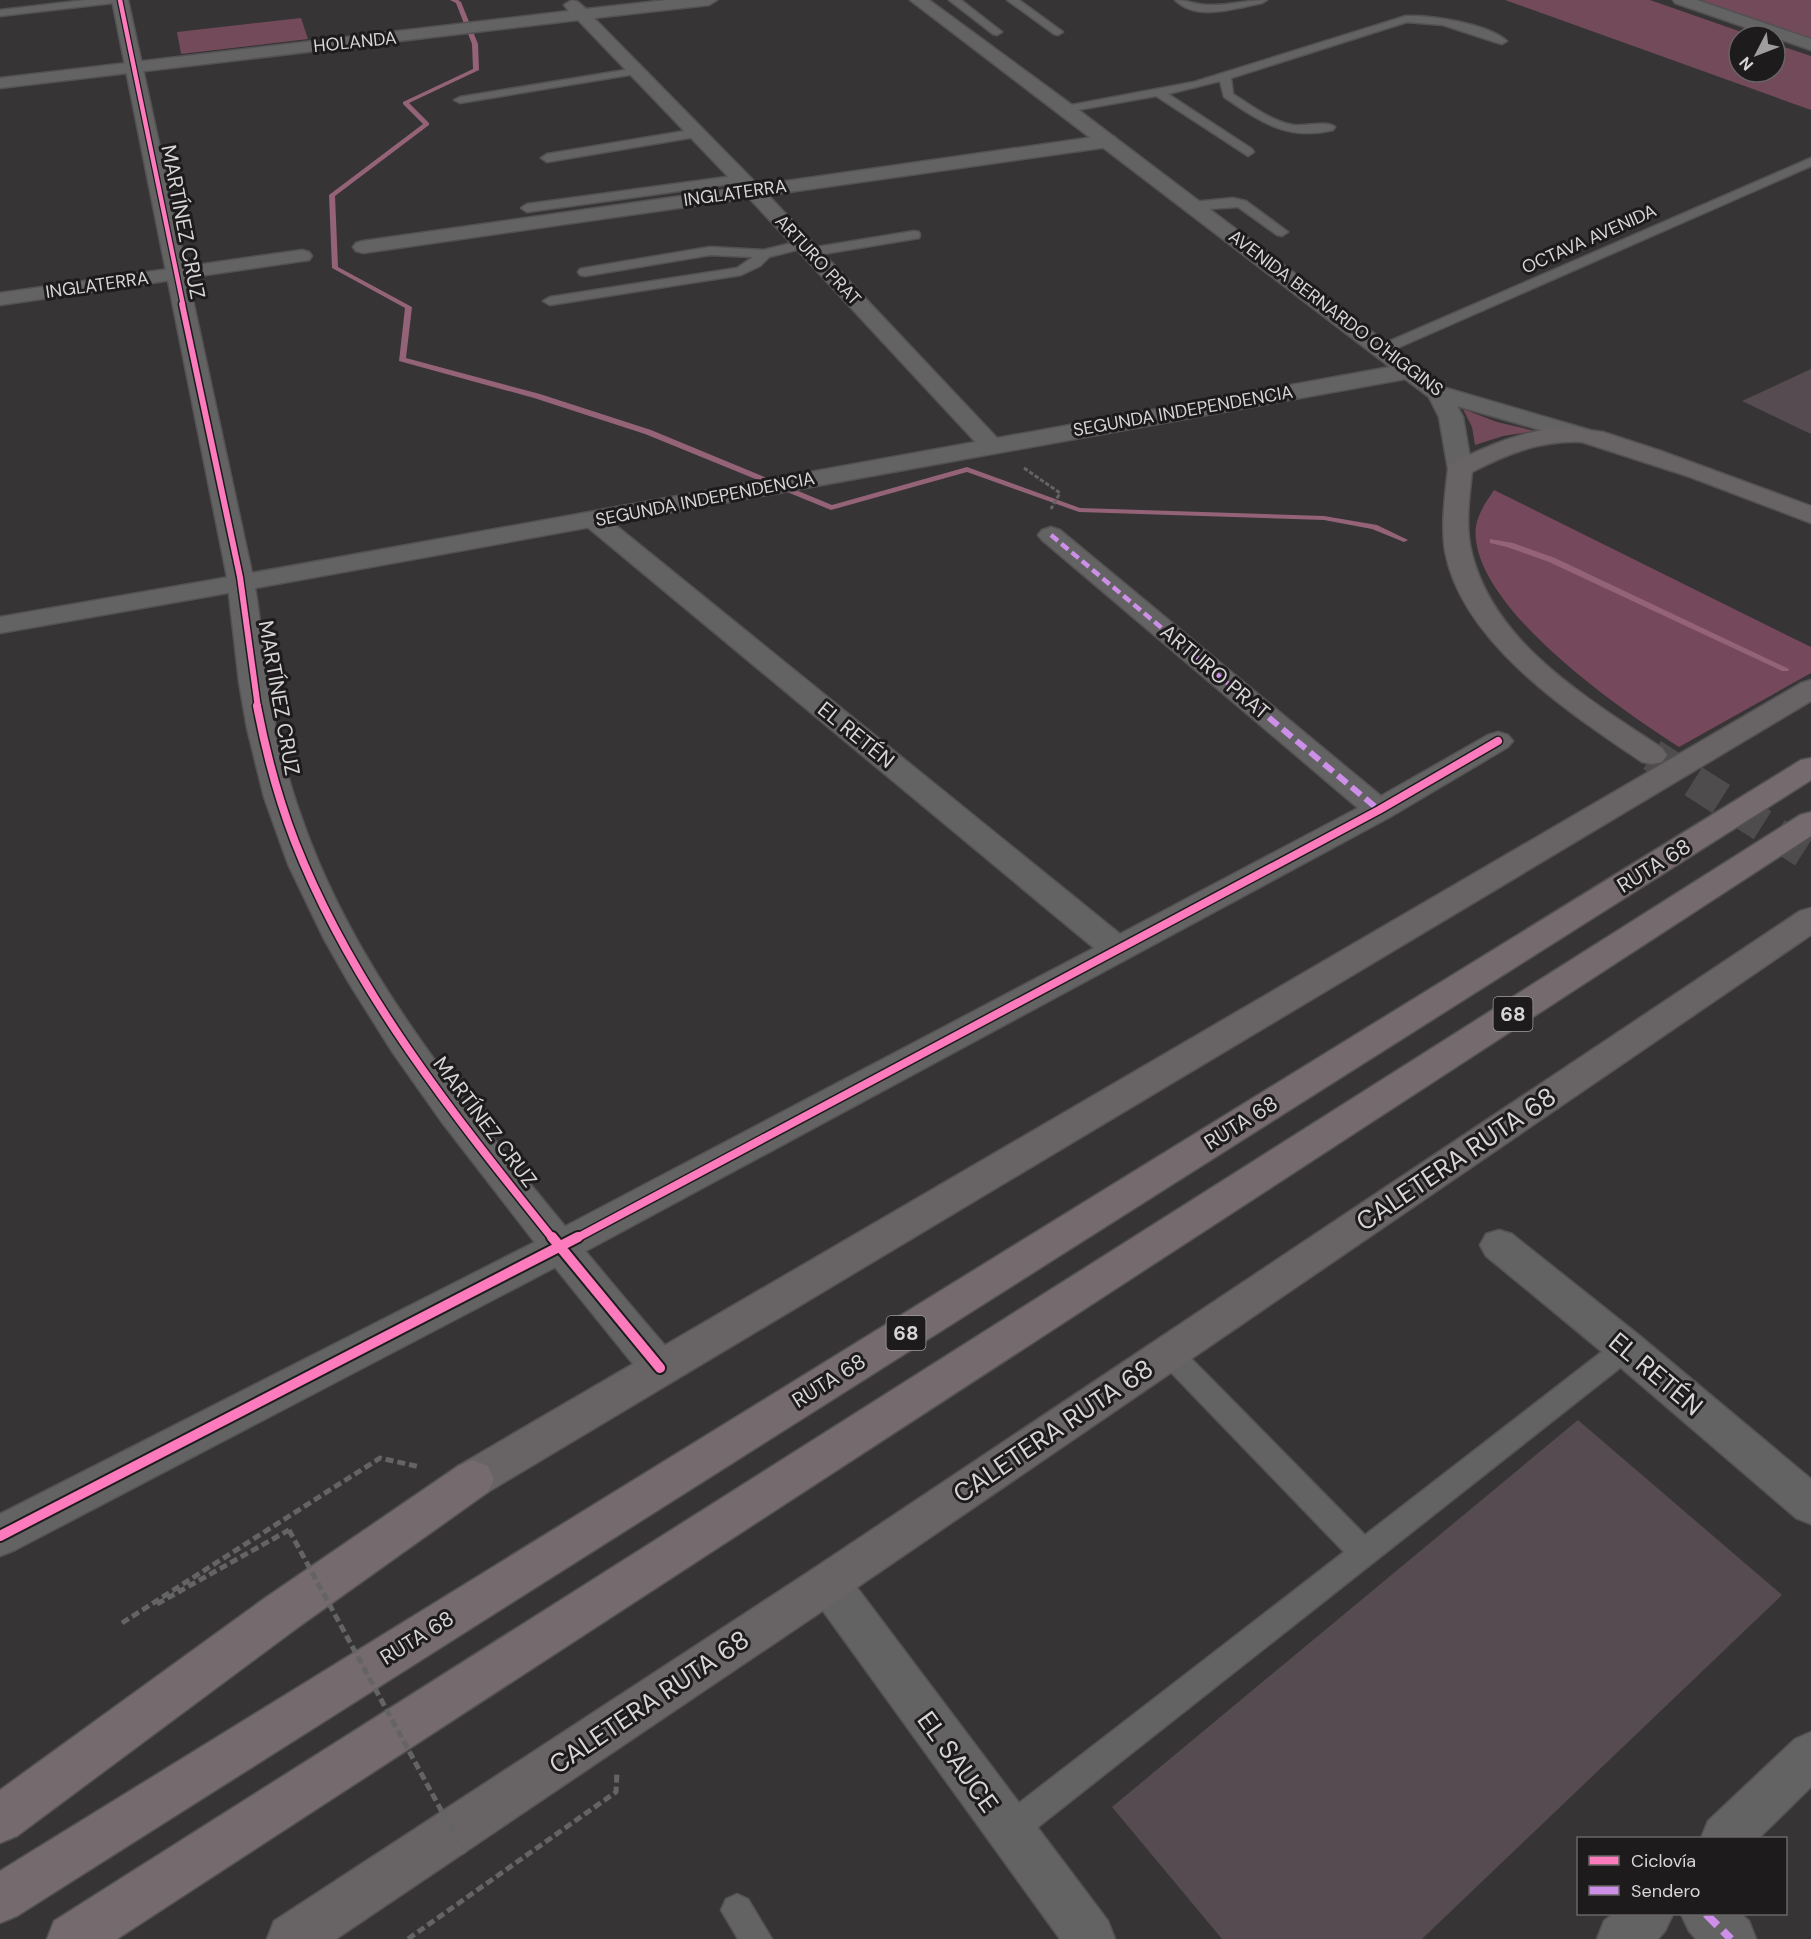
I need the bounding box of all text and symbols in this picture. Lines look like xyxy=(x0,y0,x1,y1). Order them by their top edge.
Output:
north arrow xyxy=(1727,24,1787,84)
street label: HOLANDA xyxy=(312,26,398,58)
text: N xyxy=(1735,52,1758,75)
street label: MARTÍNEZ CRUZ xyxy=(154,142,212,302)
street label: INGLATERRA xyxy=(682,174,788,212)
street label: OCTAVA AVENIDA xyxy=(1518,199,1660,279)
street label: ARTURO PRAT xyxy=(770,210,866,310)
street label: AVENIDA BERNARDO O'HIGGINS xyxy=(1224,224,1448,402)
street label: INGLATERRA xyxy=(44,266,150,304)
street label: SEGUNDA INDEPENDENCIA xyxy=(1071,380,1295,442)
street label: SEGUNDA INDEPENDENCIA xyxy=(593,466,817,532)
street label: MARTÍNEZ CRUZ xyxy=(252,618,306,778)
street label: ARTURO PRAT xyxy=(1154,618,1276,726)
street label: EL RETÉN xyxy=(812,695,900,775)
street label: RUTA 68 xyxy=(1612,832,1696,900)
road number: 68 xyxy=(1494,997,1532,1031)
street label: MARTÍNEZ CRUZ xyxy=(427,1051,543,1193)
street label: CALETERA RUTA 68 xyxy=(1349,1079,1563,1239)
street label: RUTA 68 xyxy=(1199,1089,1283,1157)
road number: 68 xyxy=(886,1316,926,1350)
street label: EL RETÉN xyxy=(1602,1325,1710,1423)
street label: RUTA 68 xyxy=(787,1347,871,1415)
street label: CALETERA RUTA 68 xyxy=(946,1351,1160,1511)
street label: RUTA 68 xyxy=(375,1604,459,1672)
street label: CALETERA RUTA 68 xyxy=(542,1622,756,1782)
street label: EL SAUCE xyxy=(910,1705,1006,1819)
legend xyxy=(1577,1837,1787,1915)
text: Ciclovía xyxy=(1631,1849,1696,1873)
text: Sendero xyxy=(1631,1879,1701,1903)

